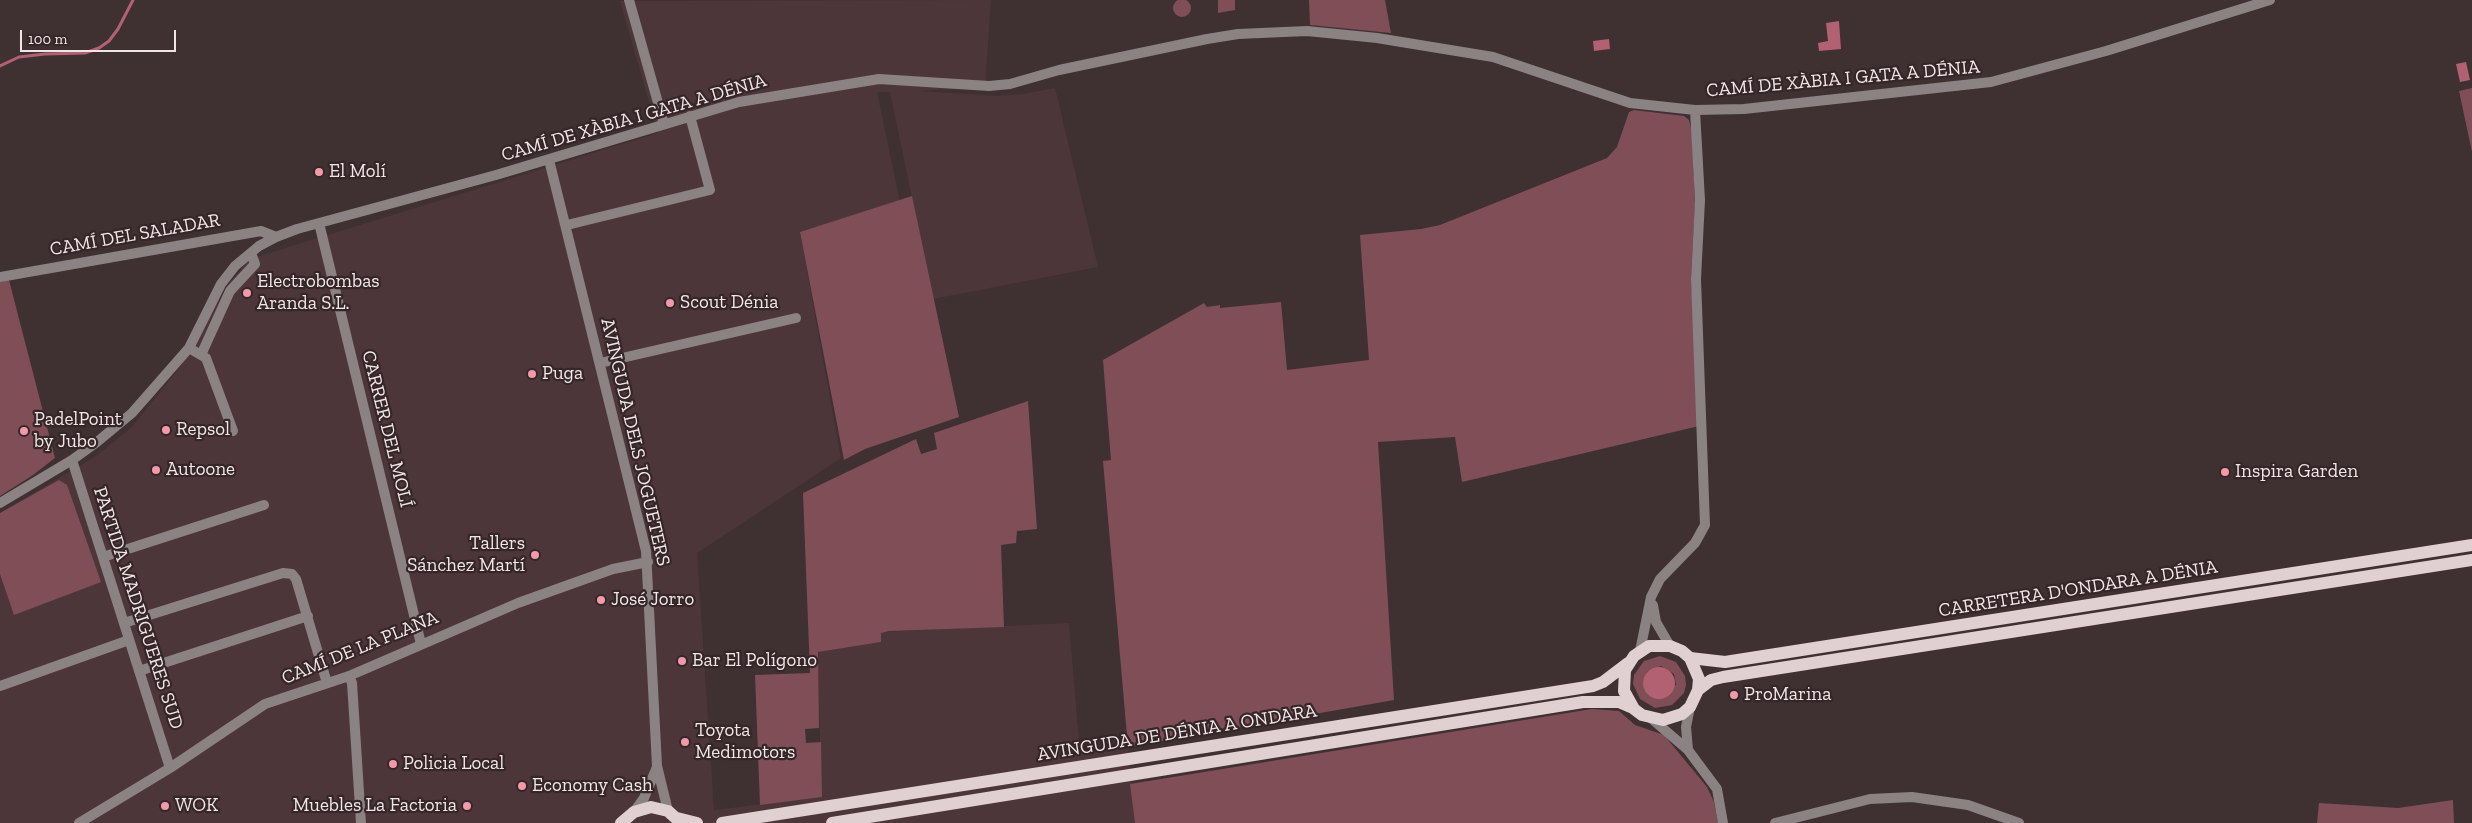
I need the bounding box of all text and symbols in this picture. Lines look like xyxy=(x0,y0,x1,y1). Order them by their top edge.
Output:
scale bar xyxy=(22,20,179,52)
text: 100 m xyxy=(28,30,67,48)
street label: CAMÍ DE XÀBIA I GATA A DÉNIA xyxy=(1705,56,1981,102)
street label: CAMÍ DE XÀBIA I GATA A DÉNIA xyxy=(499,69,769,167)
place label: El Molí xyxy=(329,161,386,183)
marker: El Molí xyxy=(313,166,325,178)
street label: CAMÍ DEL SALADAR xyxy=(48,209,222,261)
place label: Electrobombas Aranda S.L. xyxy=(257,271,380,315)
marker: Electrobombas Aranda S.L. xyxy=(241,287,253,299)
place label: Scout Dénia xyxy=(680,292,778,314)
marker: Scout Dénia xyxy=(664,297,676,309)
street label: AVINGUDA DELS JOGUETERS xyxy=(595,316,675,568)
street label: CARRER DEL MOLÍ xyxy=(356,348,418,510)
place label: Puga xyxy=(542,363,583,385)
marker: Puga xyxy=(526,368,538,380)
place label: PadelPoint by Jubo xyxy=(34,409,122,453)
place label: Repsol xyxy=(176,419,230,441)
marker: Repsol xyxy=(160,424,172,436)
marker: PadelPoint by Jubo xyxy=(18,425,30,437)
place label: Autoone xyxy=(166,459,235,481)
place label: Inspira Garden xyxy=(2235,461,2358,483)
marker: Autoone xyxy=(150,464,162,476)
marker: Inspira Garden xyxy=(2219,466,2231,478)
street label: PARTIDA MADRIGUERES SUD xyxy=(88,484,188,732)
place label: Tallers Sánchez Martí xyxy=(407,533,525,577)
marker: Tallers Sánchez Martí xyxy=(529,549,541,561)
street label: CARRETERA D'ONDARA A DÉNIA xyxy=(1937,556,2219,622)
place label: José Jorro xyxy=(611,589,694,611)
marker: José Jorro xyxy=(595,594,607,606)
street label: CAMÍ DE LA PLANA xyxy=(278,606,442,690)
place label: Bar El Polígono xyxy=(692,650,817,672)
marker: Bar El Polígono xyxy=(676,655,688,667)
place label: ProMarina xyxy=(1744,684,1831,706)
marker: ProMarina xyxy=(1728,689,1740,701)
street label: AVINGUDA DE DÉNIA A ONDARA xyxy=(1036,700,1318,766)
place label: Toyota Medimotors xyxy=(695,720,795,764)
marker: Toyota Medimotors xyxy=(679,736,691,748)
place label: Policia Local xyxy=(403,753,504,775)
marker: Policia Local xyxy=(387,758,399,770)
place label: Economy Cash xyxy=(532,775,653,797)
marker: Economy Cash xyxy=(516,780,528,792)
place label: WOK xyxy=(175,795,218,817)
place label: Muebles La Factoria xyxy=(293,795,457,817)
marker: WOK xyxy=(159,800,171,812)
marker: Muebles La Factoria xyxy=(461,800,473,812)

